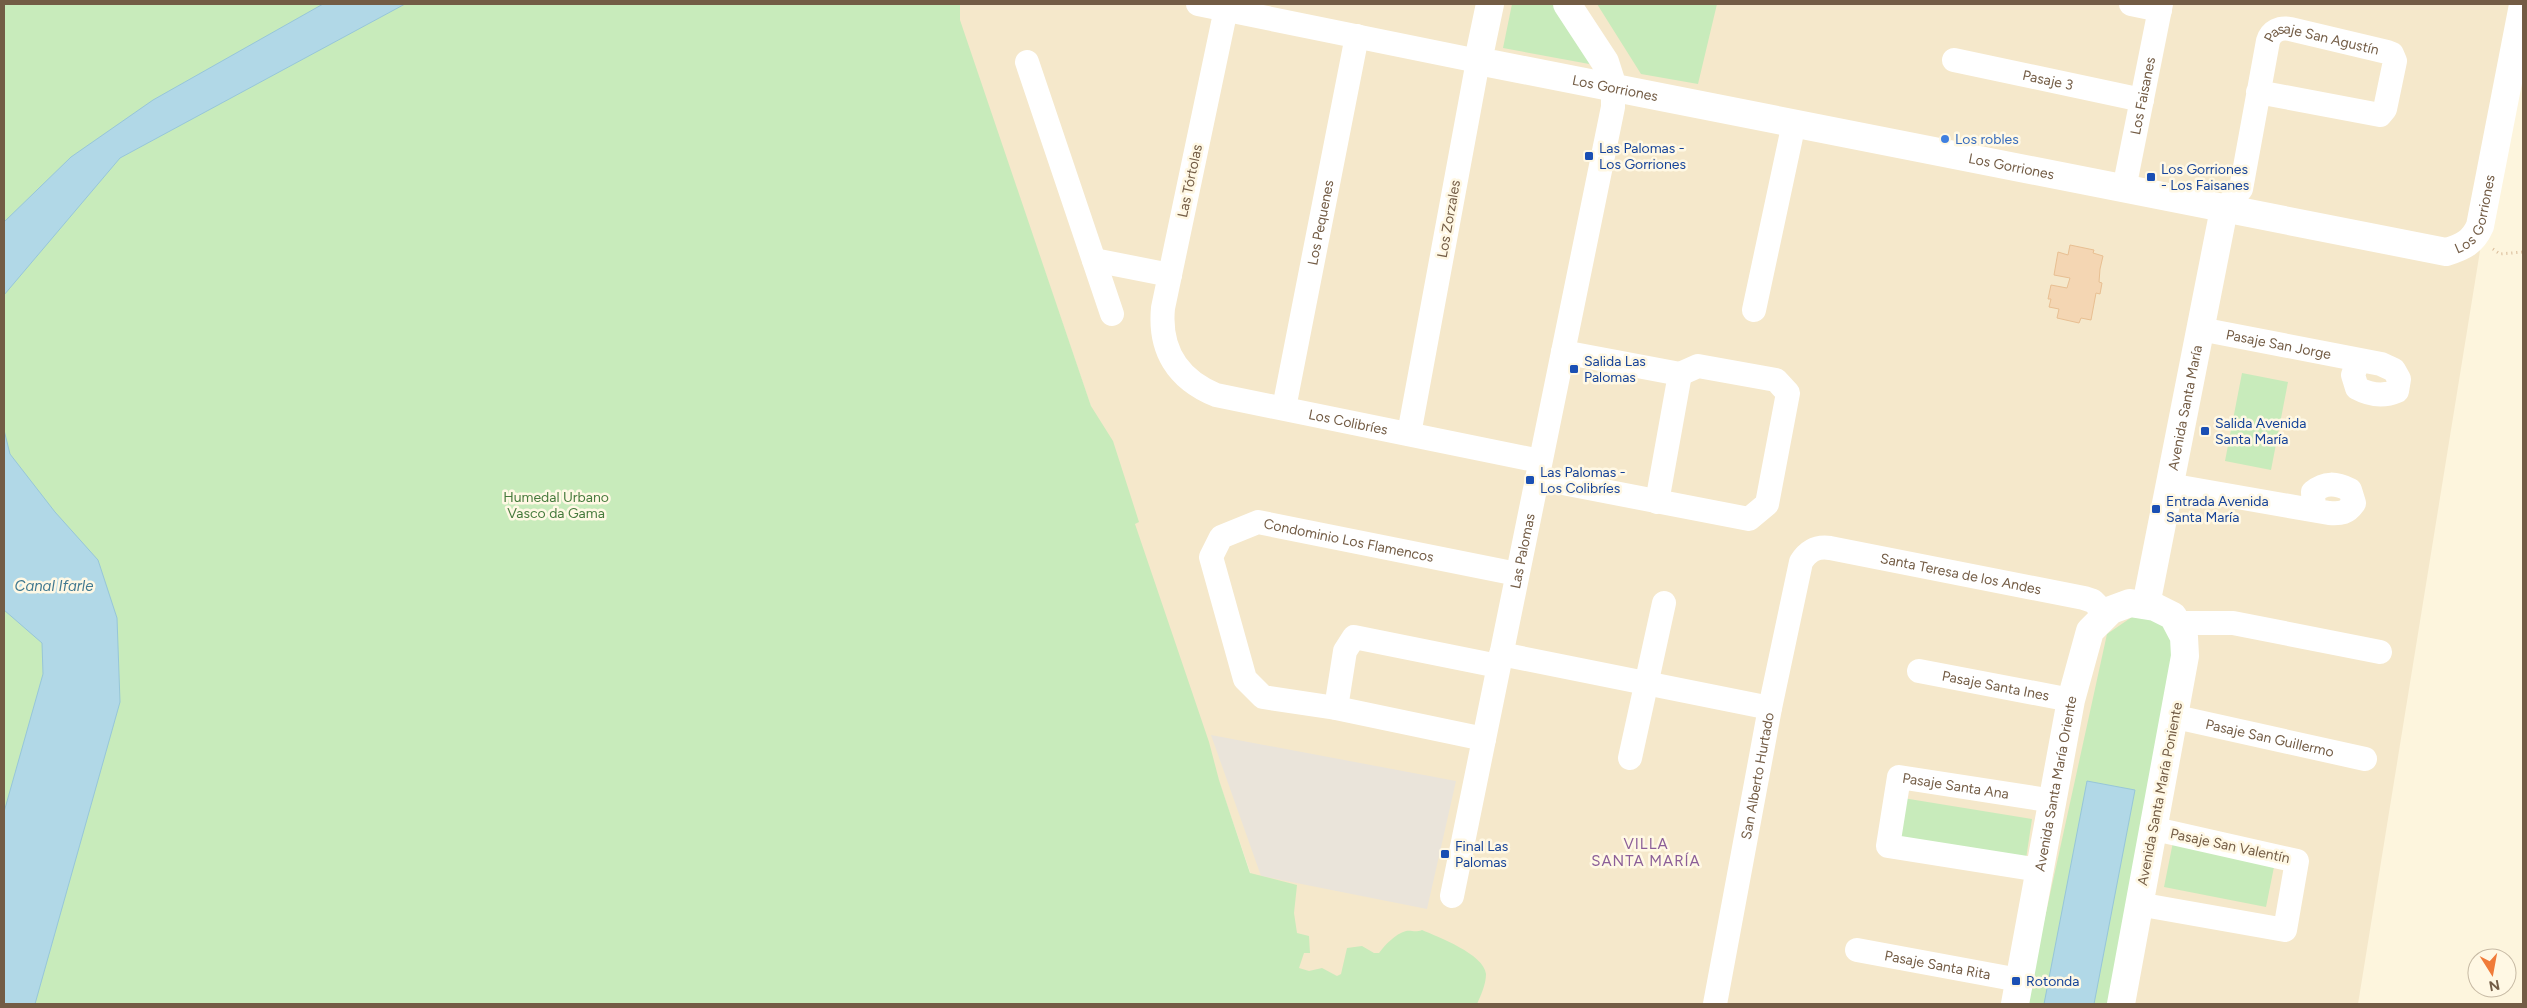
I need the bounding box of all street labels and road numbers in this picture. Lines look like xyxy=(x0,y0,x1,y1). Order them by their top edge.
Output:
street label: Pasaje San Agustín xyxy=(2260,20,2381,58)
street label: Los Faisanes xyxy=(2127,55,2159,136)
street label: Pasaje 3 xyxy=(2021,66,2075,94)
street label: Los Gorriones xyxy=(1571,71,1659,105)
street label: Las Tórtolas xyxy=(1174,143,1206,219)
street label: Los Gorriones xyxy=(1967,149,2056,183)
street label: Los Gorriones xyxy=(2452,173,2498,257)
street label: Los Pequenes xyxy=(1304,178,1337,267)
street label: Los Zorzales xyxy=(1434,179,1464,259)
street label: Pasaje San Jorge xyxy=(2225,326,2333,363)
street label: Avenida Santa María xyxy=(2164,344,2206,472)
street label: Los Colibríes xyxy=(1307,406,1389,438)
street label: Las Palomas xyxy=(1506,512,1538,590)
street label: Condominio Los Flamencos xyxy=(1262,515,1435,566)
street label: Santa Teresa de los Andes xyxy=(1879,550,2043,598)
street label: Pasaje Santa Ines xyxy=(1941,667,2051,704)
street label: Avenida Santa María Oriente xyxy=(2031,694,2080,873)
street label: Avenida Santa María Poniente xyxy=(2134,701,2186,887)
street label: San Alberto Hurtado xyxy=(1737,711,1778,841)
street label: Pasaje San Guillermo xyxy=(2204,715,2336,760)
street label: Pasaje Santa Ana xyxy=(1901,769,2010,802)
street label: Pasaje San Valentín xyxy=(2169,825,2292,867)
street label: Pasaje Santa Rita xyxy=(1883,947,1992,983)

